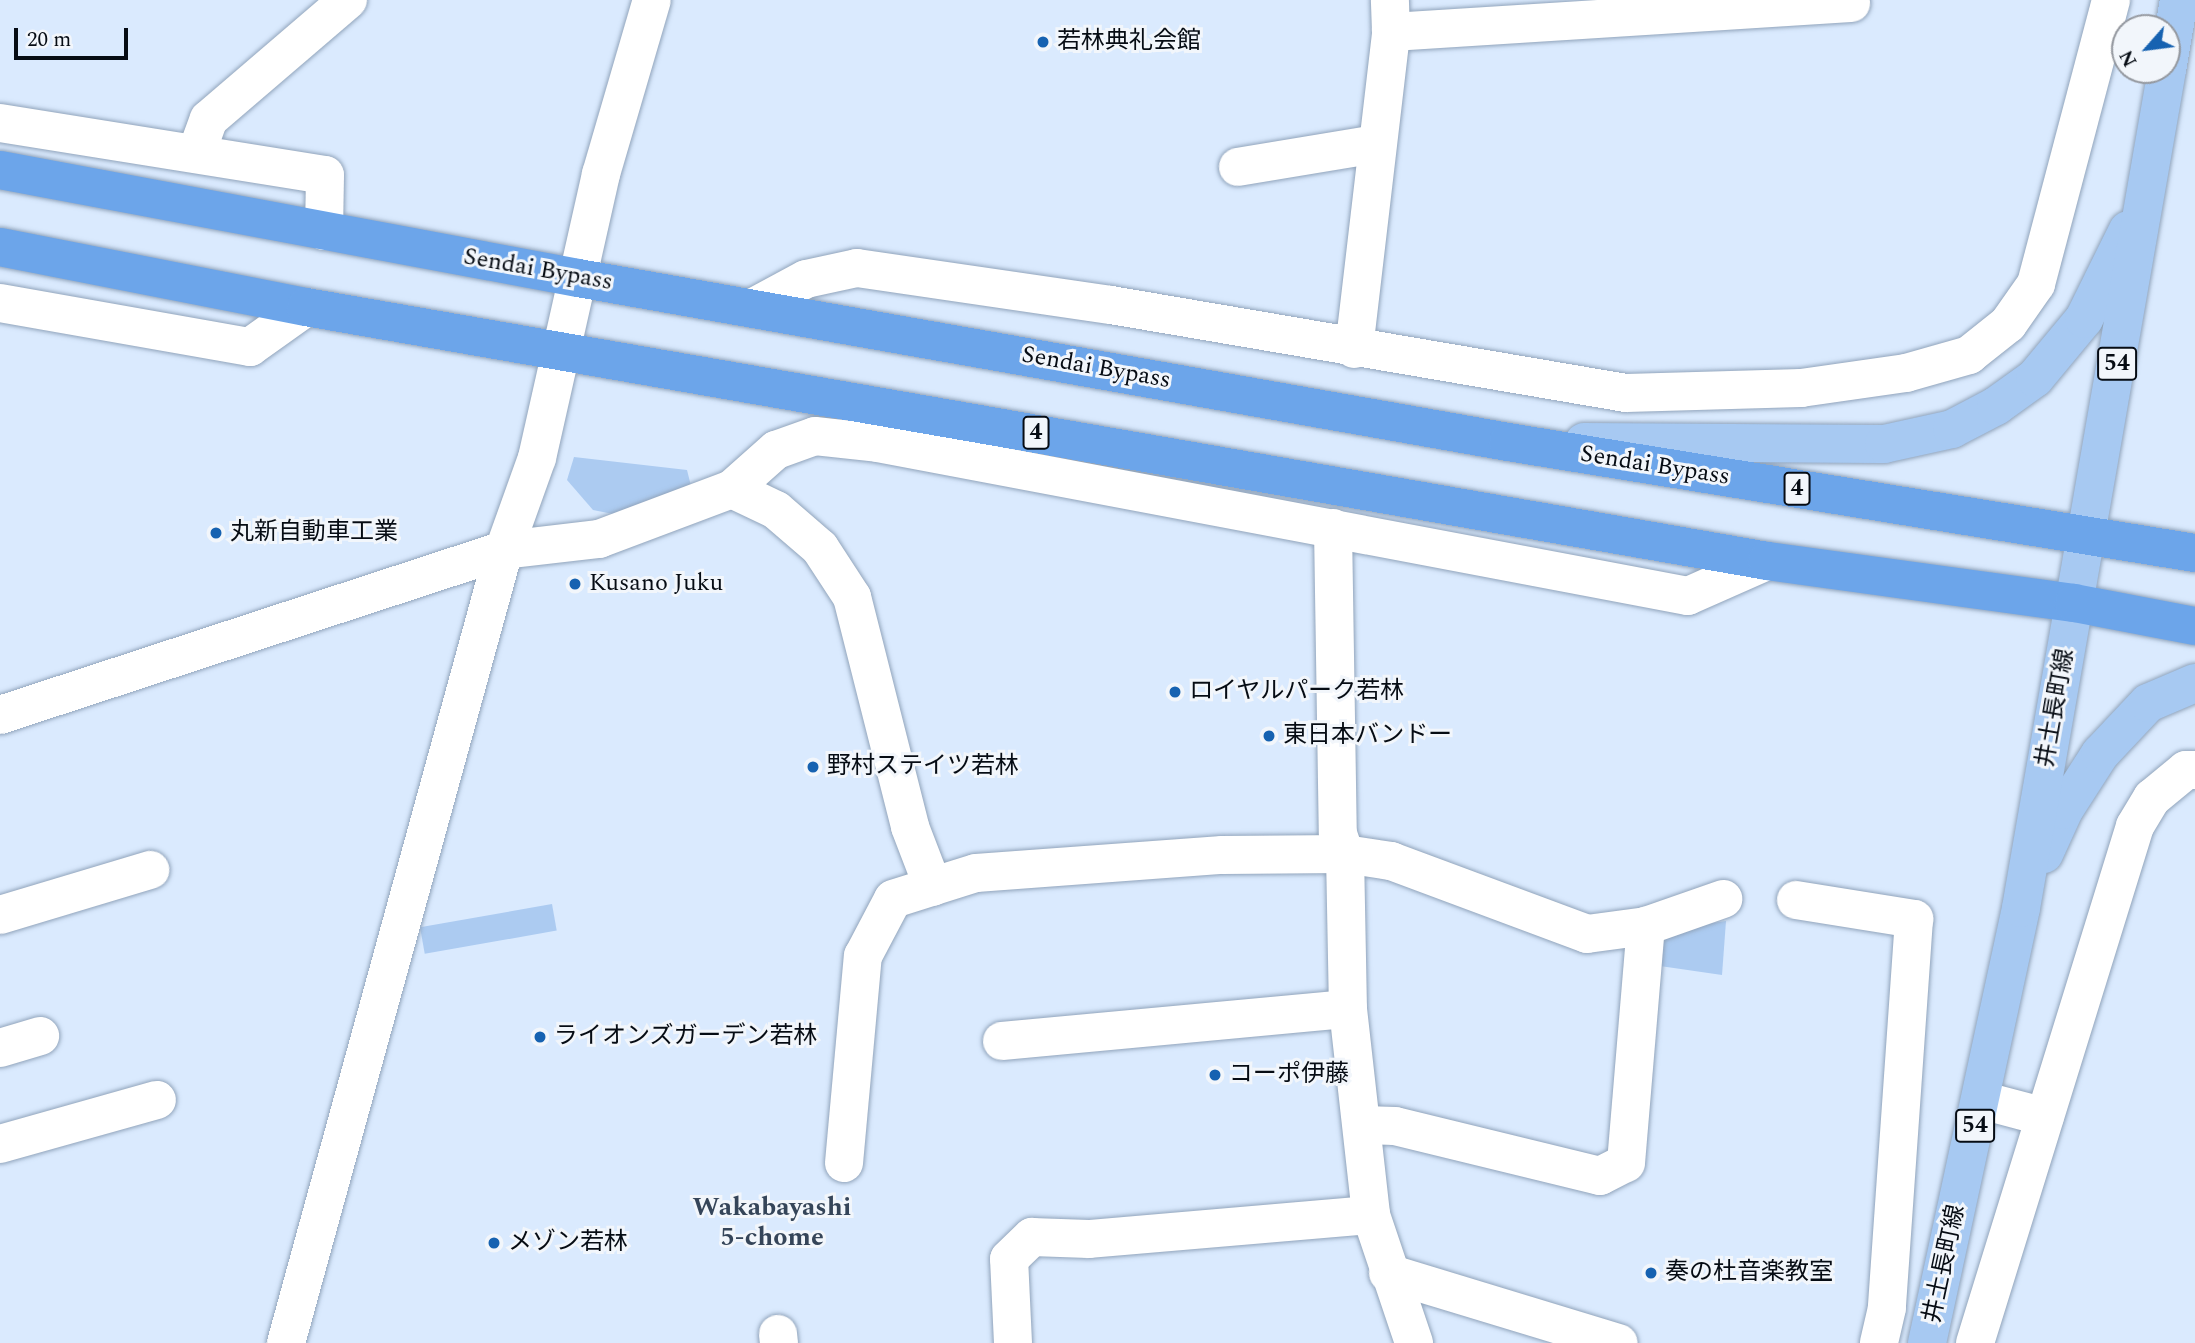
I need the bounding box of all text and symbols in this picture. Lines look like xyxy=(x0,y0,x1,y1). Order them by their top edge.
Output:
scale bar xyxy=(18,14,131,58)
north arrow xyxy=(2111,14,2181,84)
text: 20 m xyxy=(27,24,71,56)
place label: 若林典礼会館 xyxy=(1057,28,1201,56)
marker: 若林典礼会館 xyxy=(1035,34,1051,50)
text: N xyxy=(2112,45,2145,72)
street label: Sendai Bypass xyxy=(461,243,615,297)
street label: Sendai Bypass xyxy=(1019,341,1173,395)
road number: 54 xyxy=(2096,344,2138,384)
road number: 4 xyxy=(1022,414,1050,452)
street label: Sendai Bypass xyxy=(1578,440,1732,492)
road number: 4 xyxy=(1783,470,1811,509)
place label: 丸新自動車工業 xyxy=(230,519,398,547)
marker: 丸新自動車工業 xyxy=(208,525,224,541)
place label: Kusano Juku xyxy=(589,570,723,598)
marker: Kusano Juku xyxy=(567,576,583,592)
street label: 井土長町線 xyxy=(2031,646,2081,770)
place label: ロイヤルパーク若林 xyxy=(1189,678,1405,706)
marker: ロイヤルパーク若林 xyxy=(1167,684,1183,700)
place label: 東日本バンドー xyxy=(1283,722,1451,750)
marker: 東日本バンドー xyxy=(1261,728,1277,744)
place label: 野村ステイツ若林 xyxy=(827,753,1019,781)
marker: 野村ステイツ若林 xyxy=(805,759,821,775)
place label: ライオンズガーデン若林 xyxy=(554,1023,818,1051)
marker: ライオンズガーデン若林 xyxy=(532,1029,548,1045)
place label: コーポ伊藤 xyxy=(1229,1061,1349,1089)
marker: コーポ伊藤 xyxy=(1207,1067,1223,1083)
road number: 54 xyxy=(1954,1106,1996,1146)
district label: Wakabayashi 5-chome xyxy=(693,1192,851,1254)
street label: 井土長町線 xyxy=(1918,1202,1972,1326)
place label: メゾン若林 xyxy=(508,1229,628,1257)
marker: メゾン若林 xyxy=(486,1235,502,1251)
place label: 奏の杜音楽教室 xyxy=(1665,1259,1833,1287)
marker: 奏の杜音楽教室 xyxy=(1643,1265,1659,1281)

